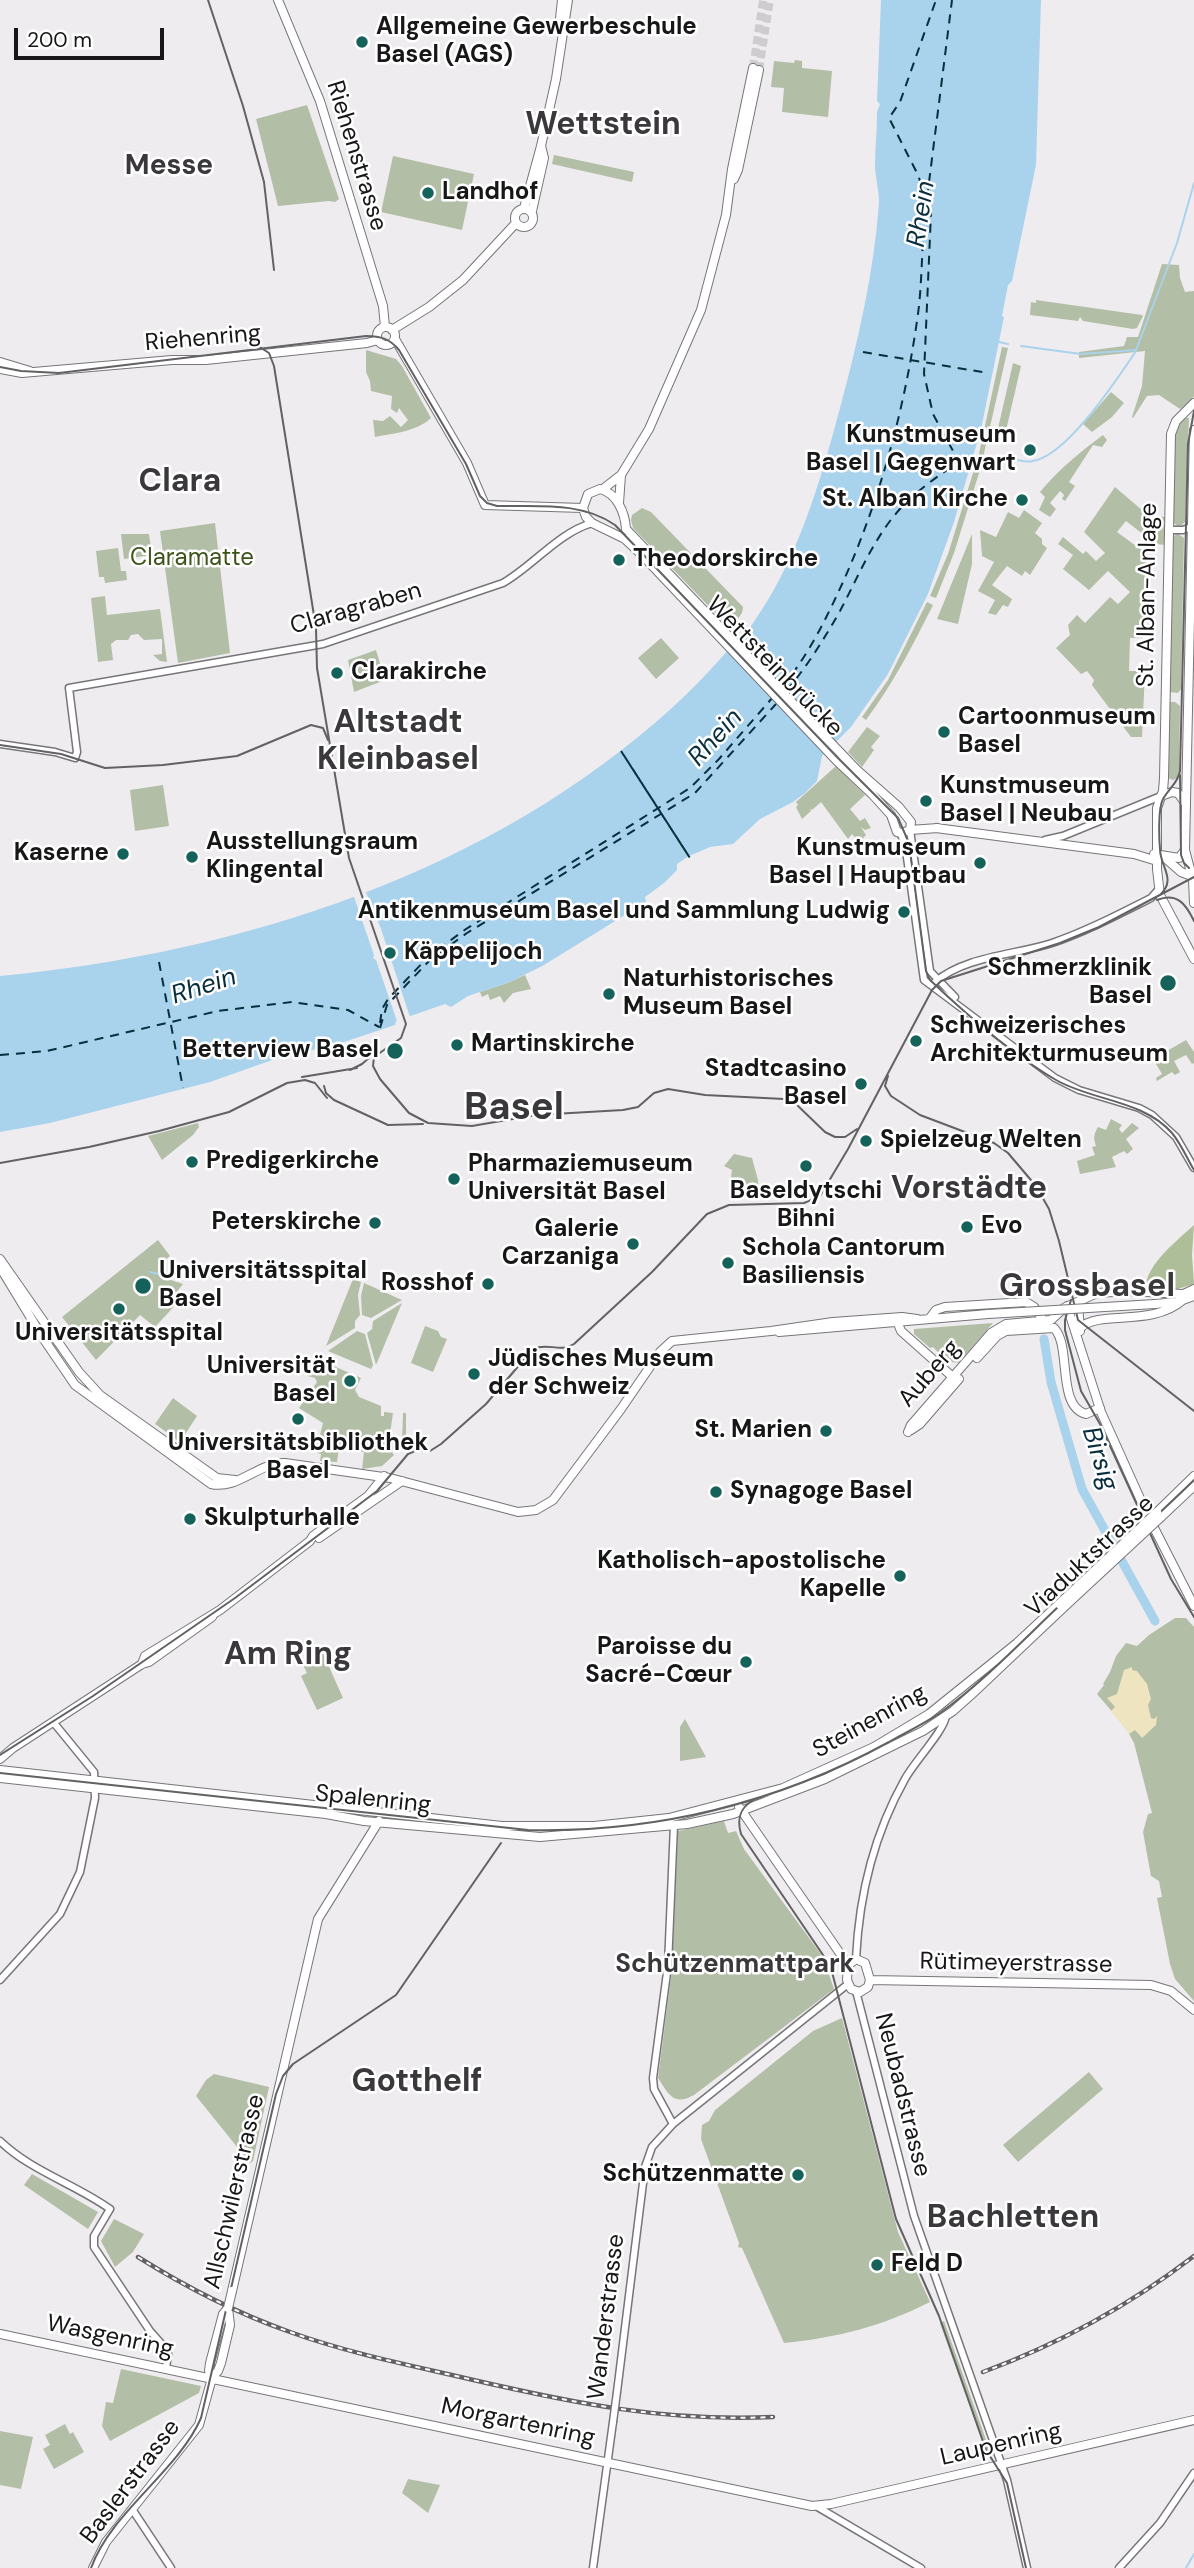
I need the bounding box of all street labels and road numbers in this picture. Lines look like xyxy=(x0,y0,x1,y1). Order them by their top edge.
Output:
street label: Riehenstrasse xyxy=(320,77,392,235)
street label: Riehenring xyxy=(144,320,262,358)
street label: St. Alban-Anlage xyxy=(1132,502,1164,688)
street label: Claragraben xyxy=(287,577,425,641)
street label: Wettsteinbrücke xyxy=(700,591,848,743)
street label: Auberg xyxy=(893,1334,967,1414)
street label: Viaduktstrasse xyxy=(1020,1490,1160,1624)
street label: Steinenring xyxy=(808,1679,932,1765)
street label: Spalenring xyxy=(314,1780,432,1820)
street label: Rütimeyerstrasse xyxy=(919,1948,1113,1980)
street label: Neubadstrasse xyxy=(868,2010,936,2180)
street label: Allschwilerstrasse xyxy=(199,2092,271,2292)
street label: Wanderstrasse xyxy=(583,2232,631,2402)
street label: Wasgenring xyxy=(44,2309,176,2365)
street label: Morgartenring xyxy=(438,2393,598,2453)
street label: Baslerstrasse xyxy=(75,2414,187,2550)
street label: Laupenring xyxy=(937,2417,1065,2473)

